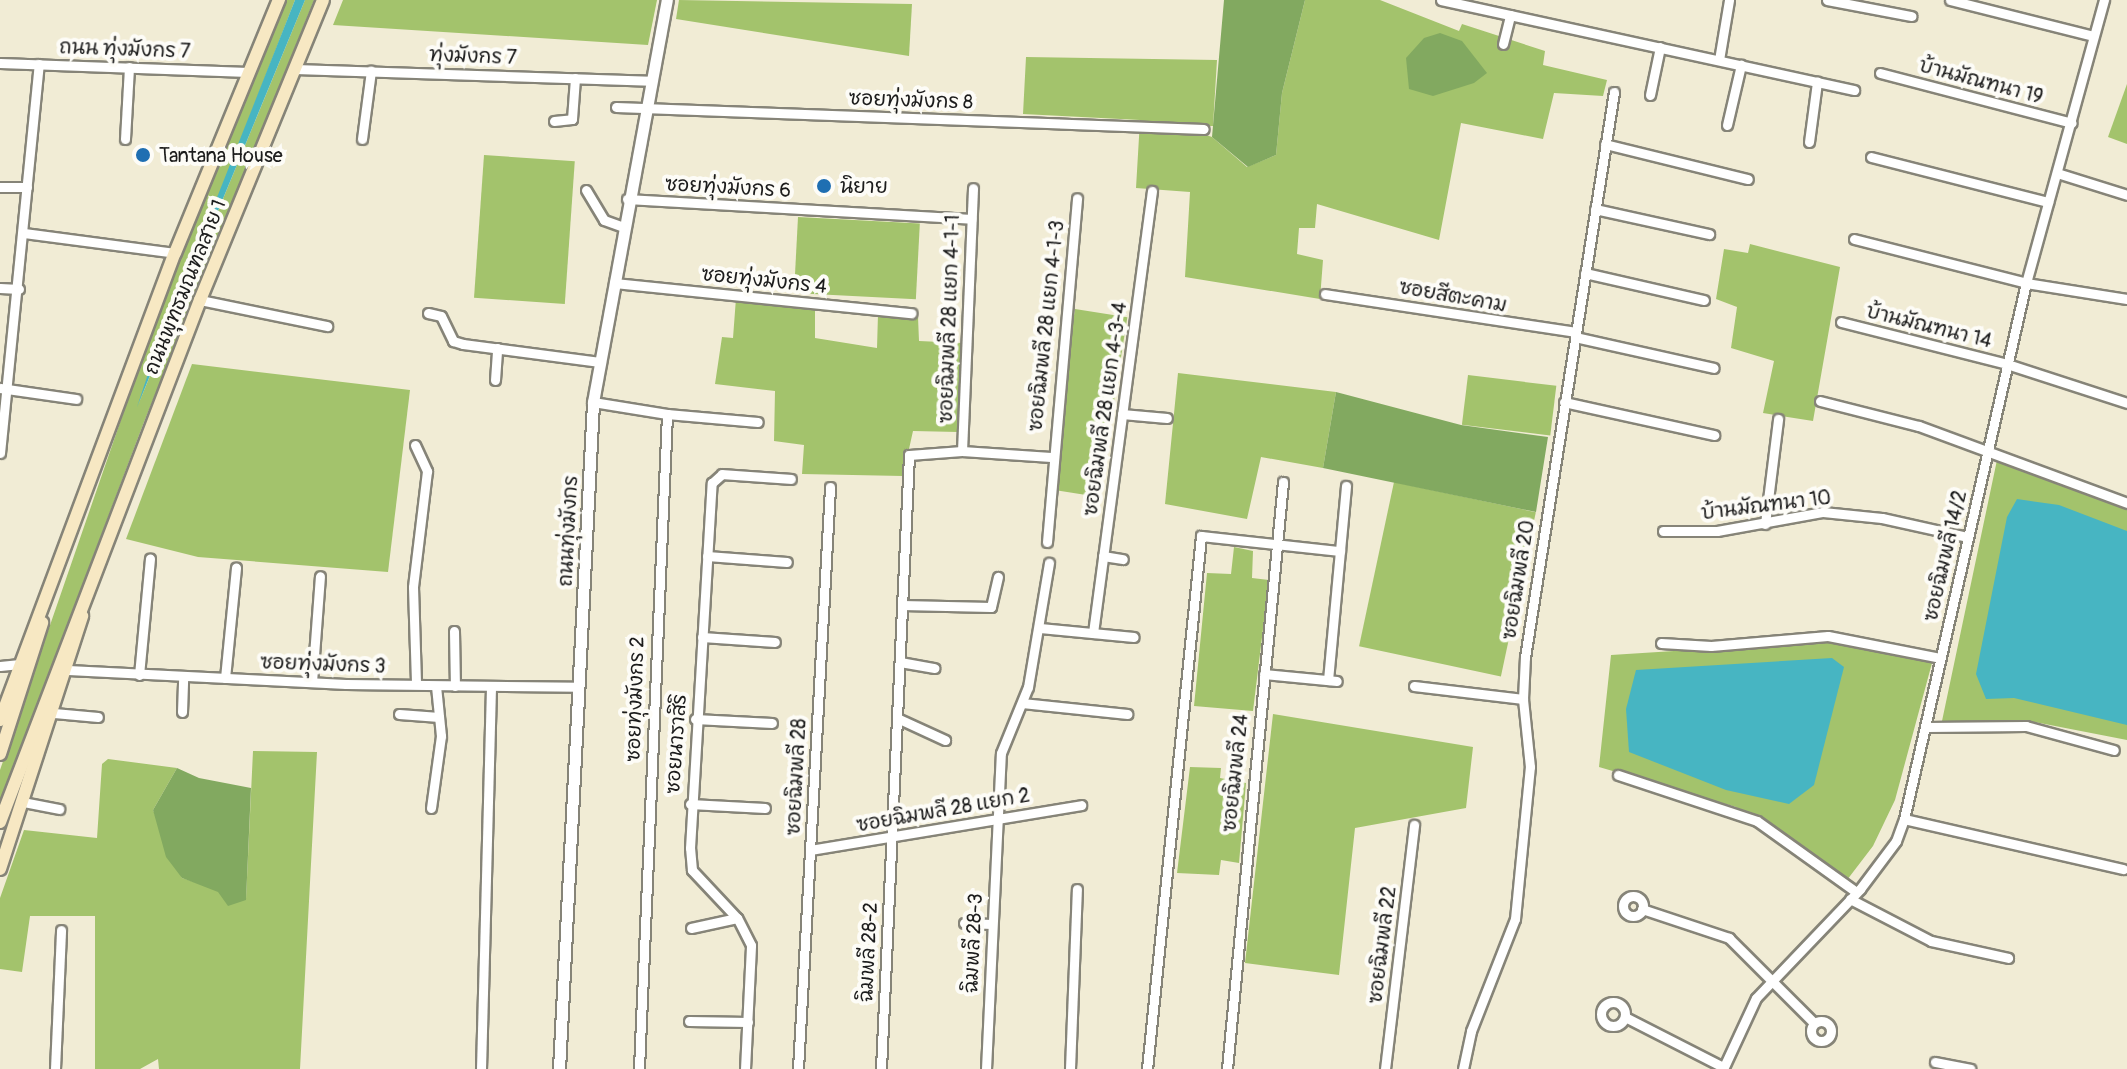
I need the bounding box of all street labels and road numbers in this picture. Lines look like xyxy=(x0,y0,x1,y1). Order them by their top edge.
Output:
street label: ถนน ทุ่งมังกร 7 xyxy=(59,35,191,63)
street label: ทุ่งมังกร 7 xyxy=(429,42,517,70)
street label: บ้านมัณฑนา 19 xyxy=(1916,53,2046,109)
street label: ซอยทุ่งมังกร 8 xyxy=(848,86,974,114)
street label: ซอยทุ่งมังกร 6 xyxy=(664,172,792,202)
street label: ถนนพุทธมณฑลสาย 1 xyxy=(139,196,231,378)
street label: ซอยฉิมพลี 28 แยก 4-1-1 xyxy=(933,214,965,424)
street label: ซอยฉิมพลี 28 แยก 4-1-3 xyxy=(1023,219,1069,433)
street label: ซอยทุ่งมังกร 4 xyxy=(700,261,828,299)
street label: ซอยสีตะคาม xyxy=(1397,275,1509,317)
street label: บ้านมัณฑนา 14 xyxy=(1864,299,1994,353)
street label: ซอยฉิมพลี 28 แยก 4-3-4 xyxy=(1078,300,1132,518)
street label: ถนนทุ่งมังกร xyxy=(553,475,583,587)
street label: บ้านมัณฑนา 10 xyxy=(1700,485,1832,525)
street label: ซอยฉิมพลี 14/2 xyxy=(1918,488,1972,624)
street label: ซอยฉิมพลี 20 xyxy=(1497,519,1539,641)
street label: ซอยทุ่งมังกร 2 xyxy=(621,636,649,762)
street label: ซอยทุ่งมังกร 3 xyxy=(260,650,386,678)
street label: ซอยนาราสิริ xyxy=(661,693,691,795)
street label: ซอยฉิมพลี 24 xyxy=(1217,713,1253,833)
street label: ซอยฉิมพลี 28 xyxy=(781,718,811,836)
street label: ซอยฉิมพลี 28 แยก 2 xyxy=(854,783,1032,837)
street label: ซอยฉิมพลี 22 xyxy=(1363,885,1401,1005)
street label: ฉิมพลี 28-3 xyxy=(958,893,988,993)
street label: ฉิมพลี 28-2 xyxy=(853,902,883,1002)

